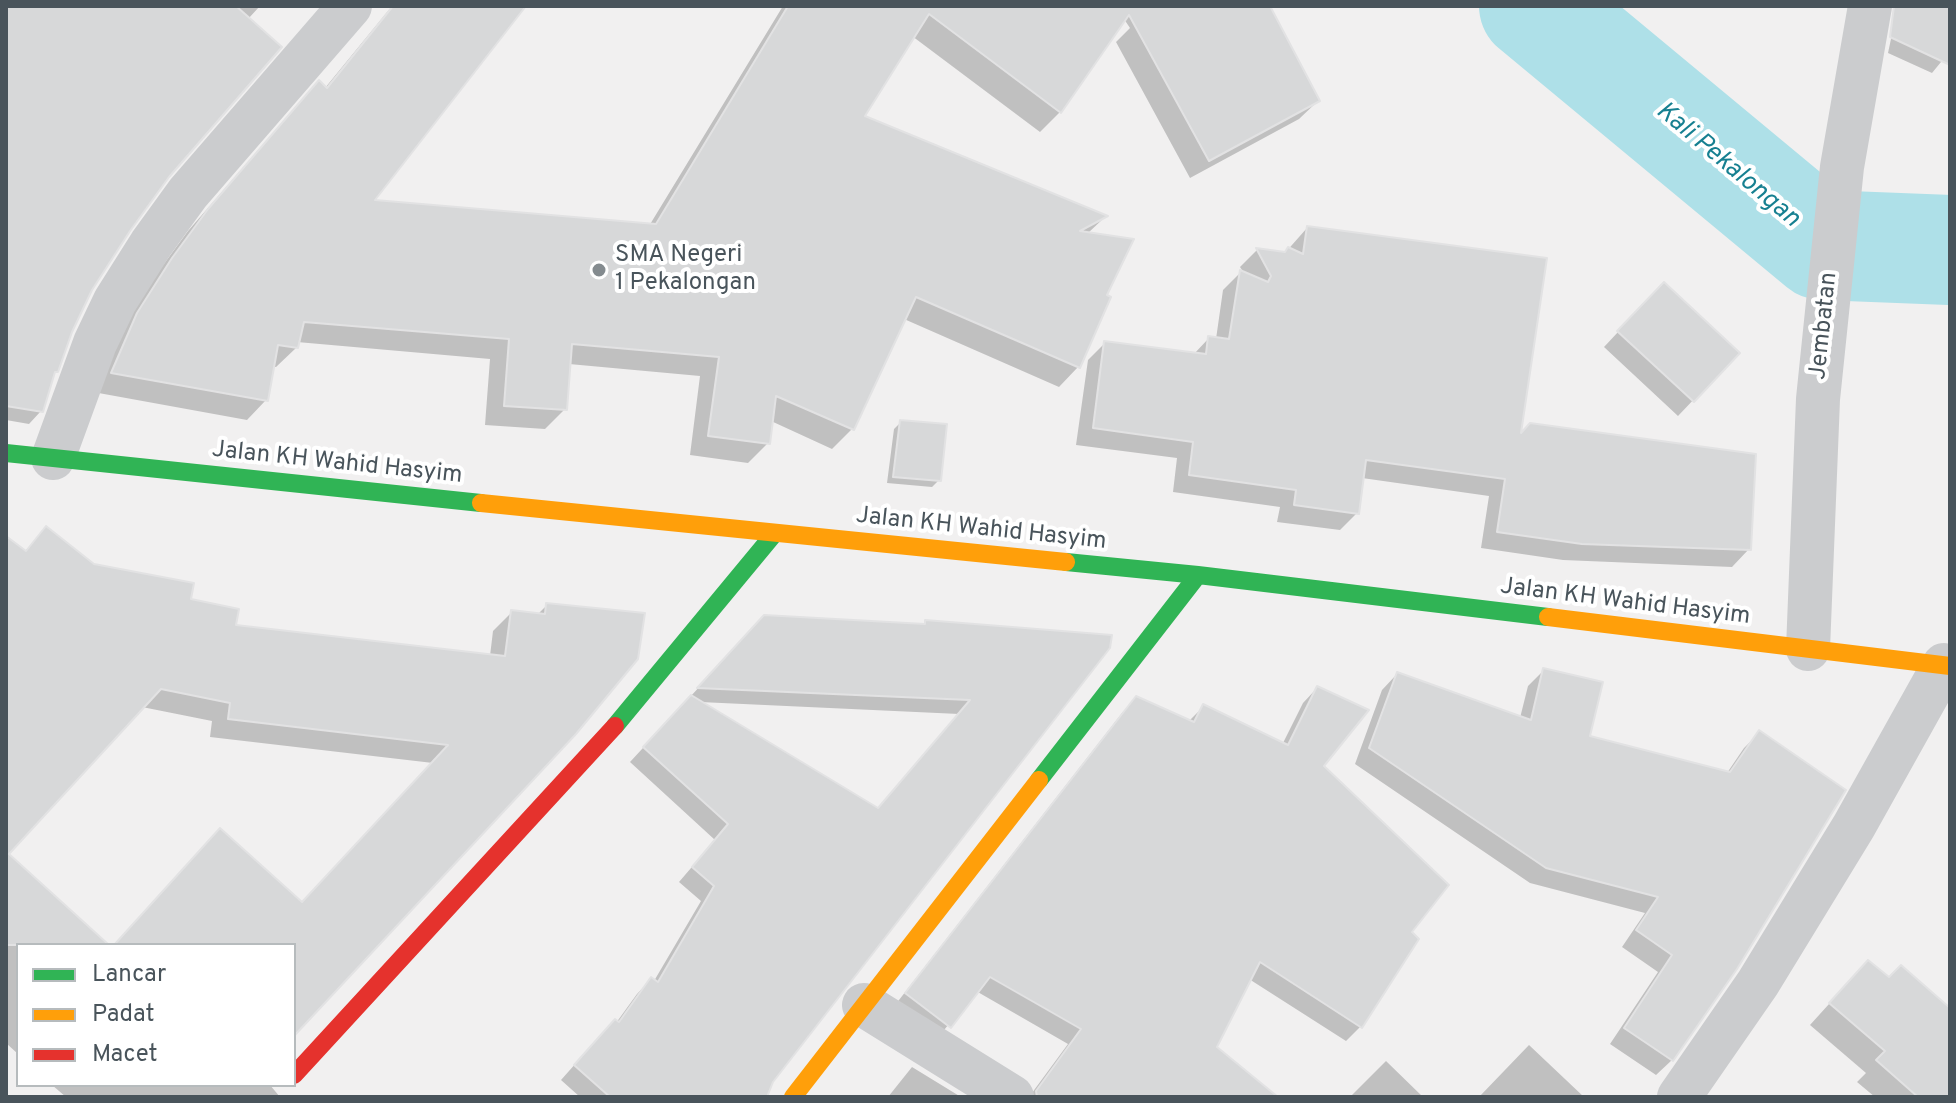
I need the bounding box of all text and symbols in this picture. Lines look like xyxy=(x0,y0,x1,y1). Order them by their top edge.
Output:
water label: Kali Pekalongan xyxy=(1649,97,1805,235)
place label: SMA Negeri 1 Pekalongan xyxy=(615,242,756,298)
marker: SMA Negeri 1 Pekalongan xyxy=(590,261,608,279)
street label: Jembatan xyxy=(1805,271,1845,381)
street label: Jalan KH Wahid Hasyim xyxy=(210,437,464,491)
street label: Jalan KH Wahid Hasyim xyxy=(854,503,1108,557)
street label: Jalan KH Wahid Hasyim xyxy=(1498,573,1752,633)
legend xyxy=(16,943,296,1087)
text: Lancar xyxy=(92,960,166,990)
text: Padat xyxy=(92,1000,154,1030)
text: Macet xyxy=(92,1040,158,1070)

